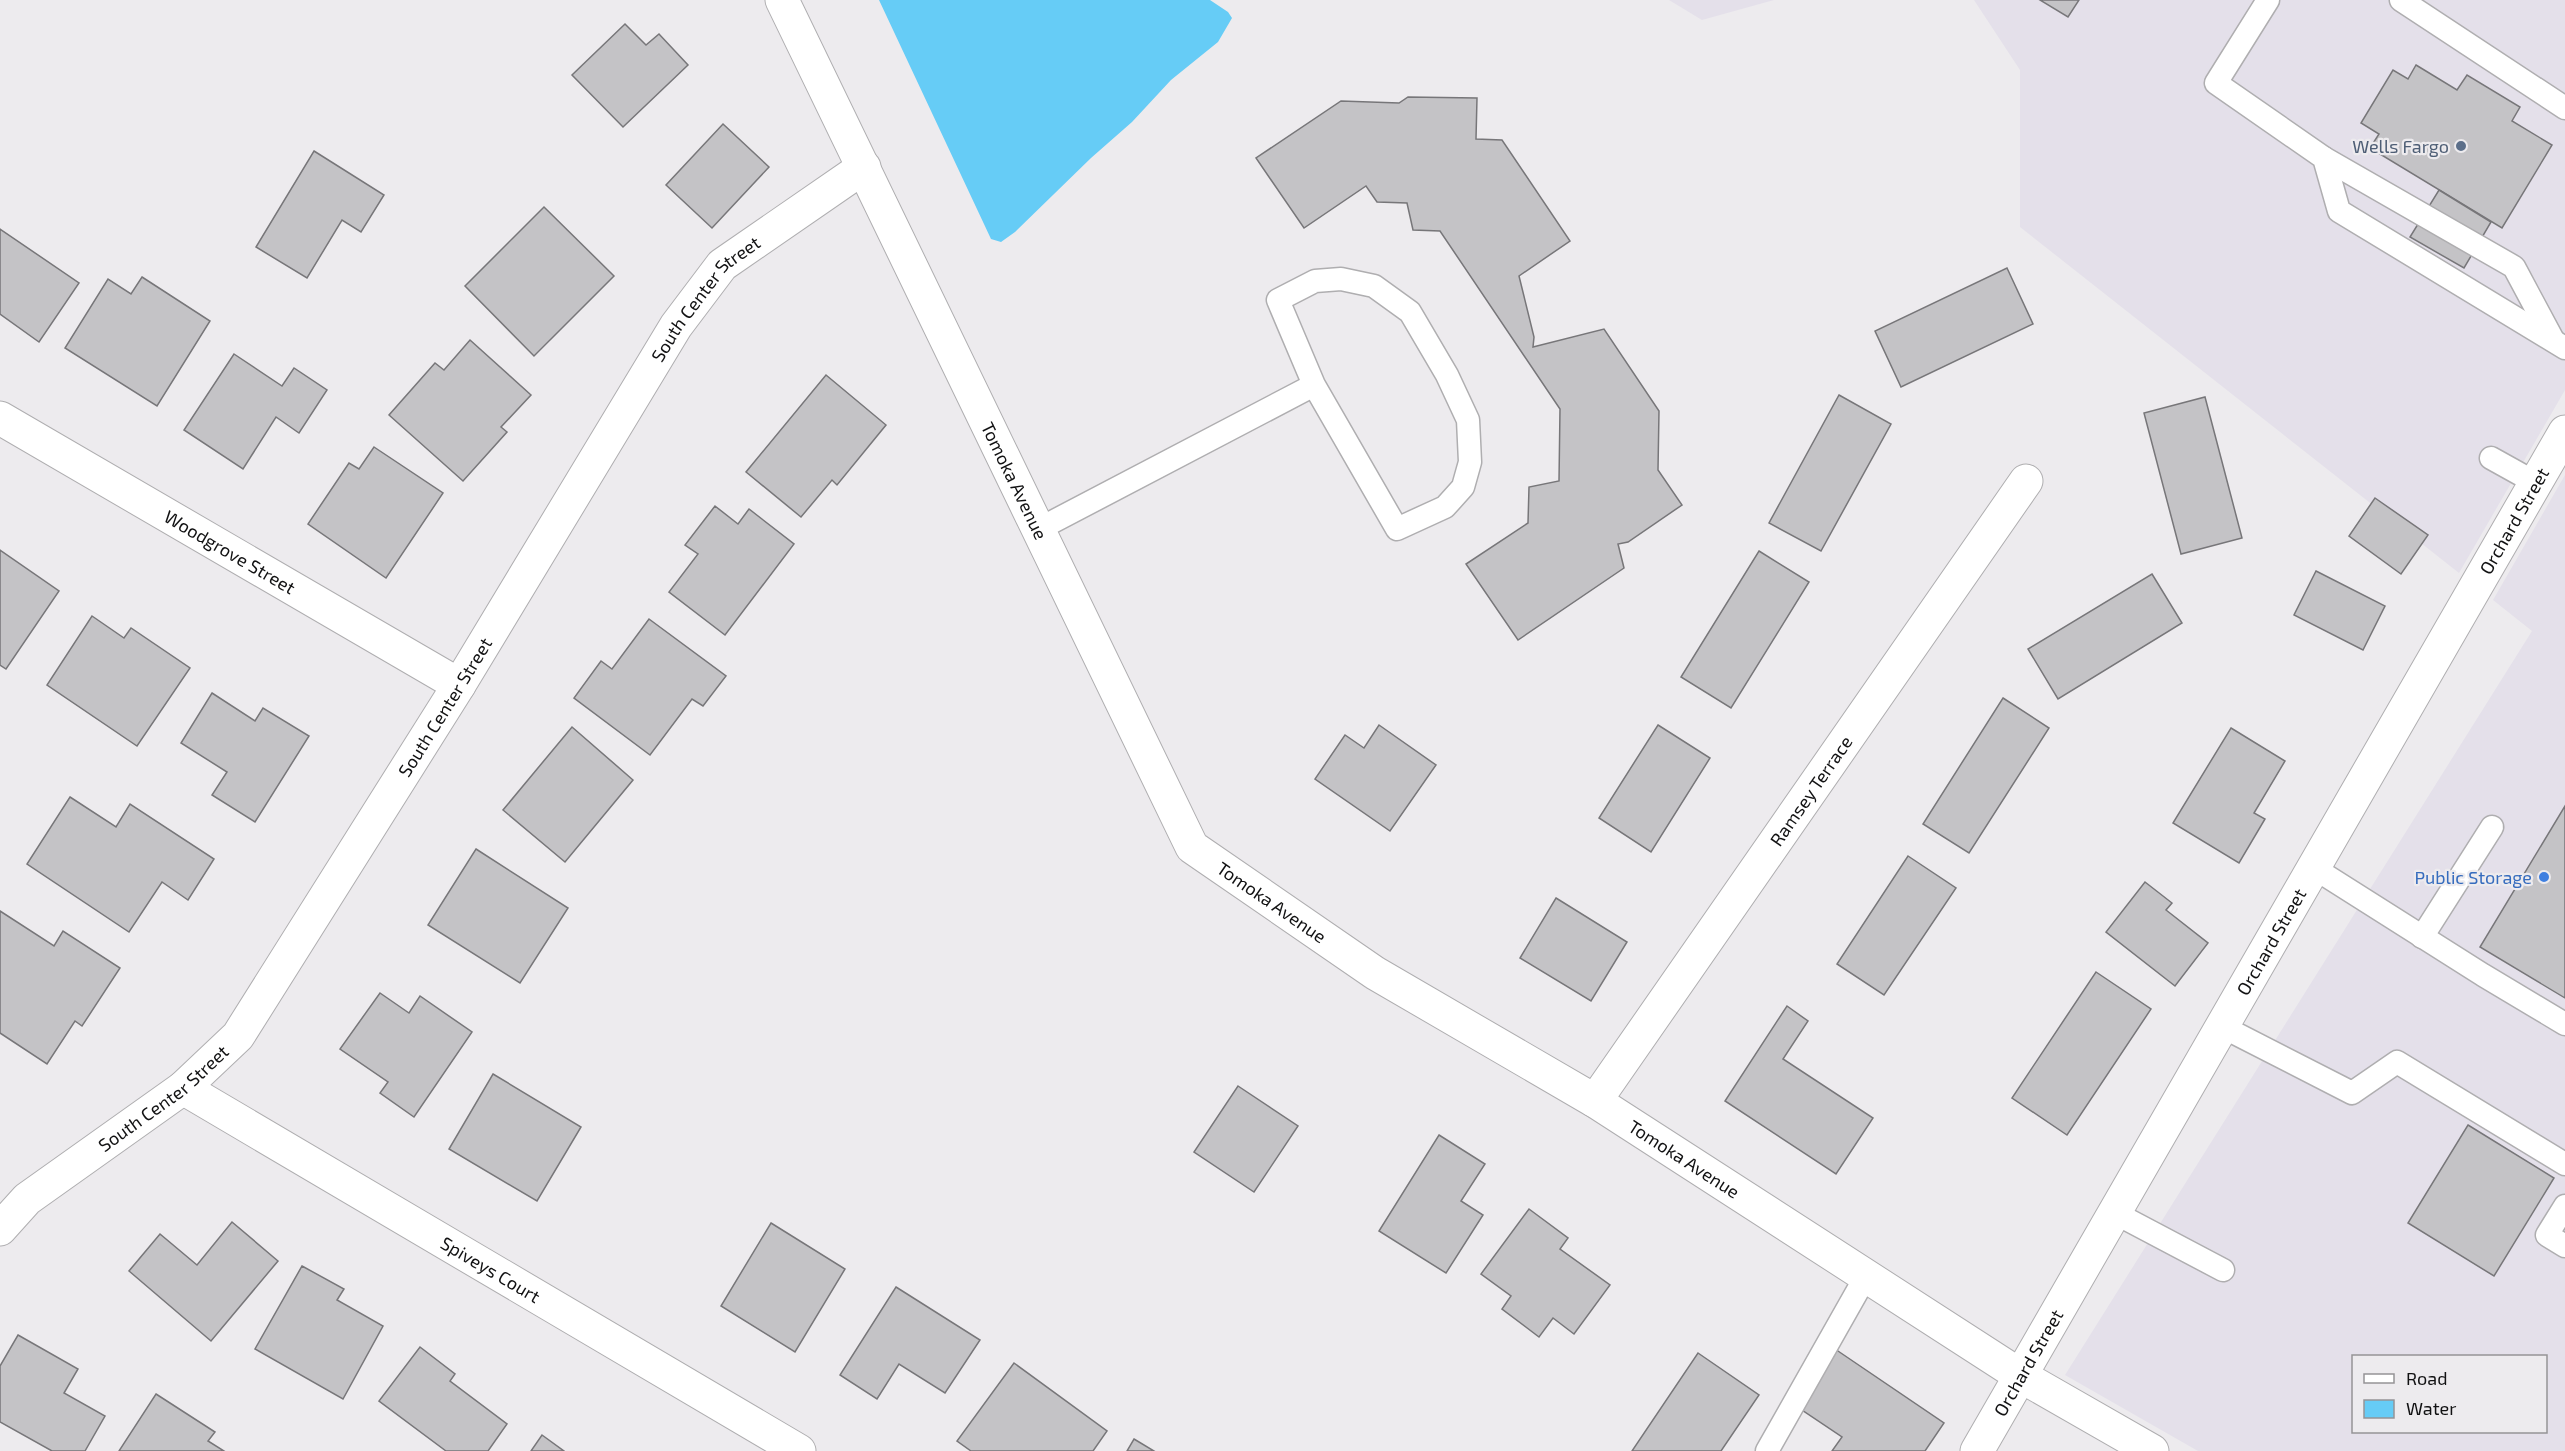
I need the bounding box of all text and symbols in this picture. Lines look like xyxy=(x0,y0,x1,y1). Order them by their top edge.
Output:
place label: Wells Fargo xyxy=(2352,135,2449,157)
marker: Wells Fargo xyxy=(2454,139,2468,153)
street label: South Center Street xyxy=(646,231,764,366)
street label: Tomoka Avenue xyxy=(977,418,1052,543)
street label: Orchard Street xyxy=(2474,463,2553,578)
street label: Woodgrove Street xyxy=(160,505,299,599)
street label: South Center Street xyxy=(393,633,496,781)
street label: Ramsey Terrace xyxy=(1765,731,1857,850)
street label: Tomoka Avenue xyxy=(1213,857,1331,947)
place label: Public Storage xyxy=(2414,866,2532,888)
marker: Public Storage xyxy=(2537,870,2551,884)
street label: Orchard Street xyxy=(2231,884,2310,999)
street label: South Center Street xyxy=(94,1040,233,1156)
street label: Tomoka Avenue xyxy=(1625,1115,1744,1203)
street label: Spiveys Court xyxy=(437,1231,544,1307)
street label: Orchard Street xyxy=(1989,1305,2067,1420)
legend xyxy=(2352,1355,2547,1433)
text: Road xyxy=(2406,1367,2447,1389)
text: Water xyxy=(2406,1397,2456,1419)

